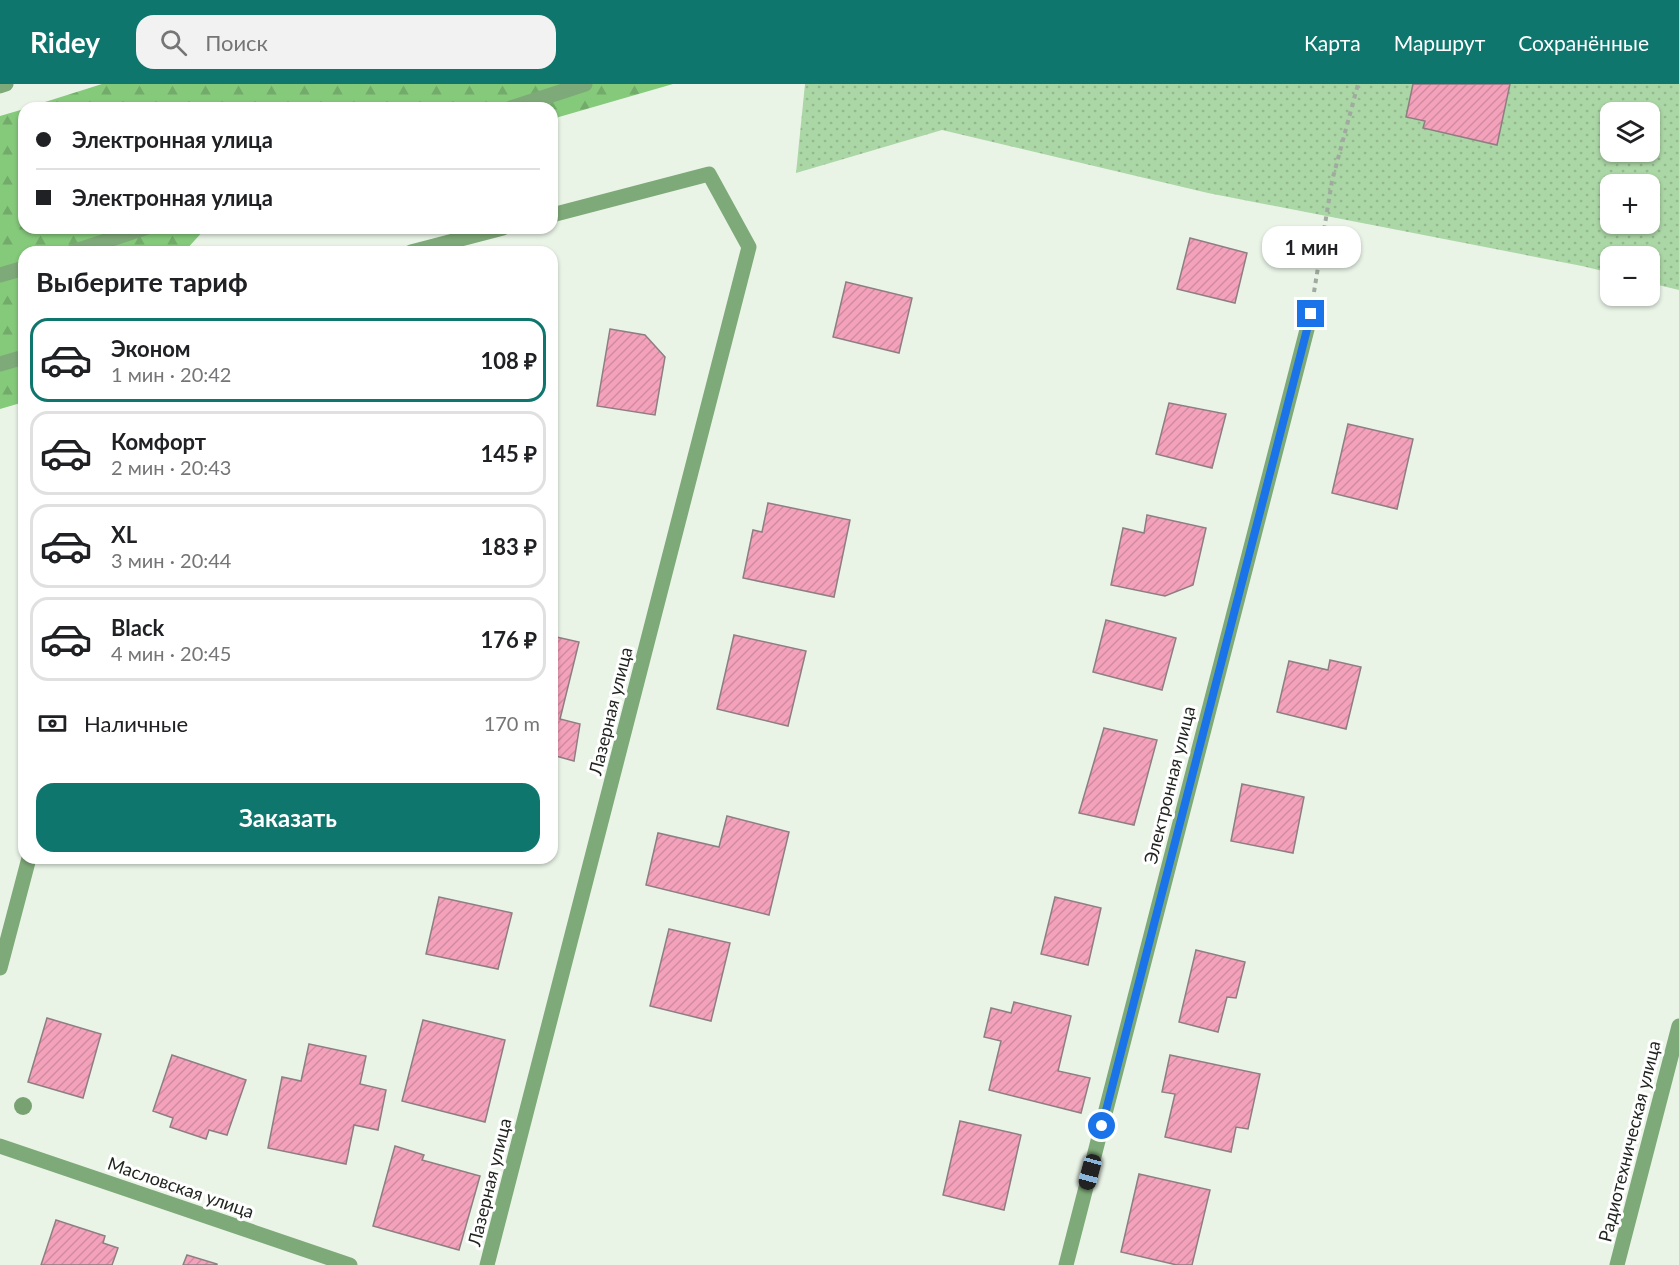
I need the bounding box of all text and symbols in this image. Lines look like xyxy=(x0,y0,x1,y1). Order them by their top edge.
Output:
search box xyxy=(136,15,556,69)
text: Ridey xyxy=(30,25,100,59)
icon: search xyxy=(157,26,190,59)
text: Поиск xyxy=(205,29,268,56)
text: Карта xyxy=(1304,30,1361,55)
text: Маршрут xyxy=(1394,30,1485,55)
text: Сохранённые xyxy=(1518,30,1649,55)
map controls xyxy=(1600,102,1660,306)
button: layers xyxy=(1600,102,1660,162)
text: Электронная улица xyxy=(72,126,273,153)
button: + xyxy=(1600,174,1660,234)
text: Электронная улица xyxy=(72,184,273,211)
callout: 1 мин xyxy=(1262,227,1360,269)
text: 1 мин xyxy=(1285,235,1338,259)
button: − xyxy=(1600,246,1660,306)
text: Выберите тариф xyxy=(36,265,248,298)
route end xyxy=(1297,300,1324,327)
icon: car xyxy=(39,333,93,387)
text: Эконом xyxy=(111,335,191,362)
text: 108 ₽ xyxy=(481,347,537,374)
text: 1 мин · 20:42 xyxy=(111,362,231,386)
icon: car xyxy=(39,426,93,480)
text: Комфорт xyxy=(111,428,206,455)
text: 145 ₽ xyxy=(481,440,537,467)
text: 2 мин · 20:43 xyxy=(111,455,231,479)
icon: car xyxy=(39,519,93,573)
text: XL xyxy=(111,521,137,548)
text: 183 ₽ xyxy=(481,533,537,560)
text: 3 мин · 20:44 xyxy=(111,548,231,572)
icon: car xyxy=(39,612,93,666)
text: Black xyxy=(111,614,164,641)
text: 176 ₽ xyxy=(481,626,537,653)
text: 4 мин · 20:45 xyxy=(111,641,231,665)
street label: Лазерная улица xyxy=(583,645,637,778)
street label: Электронная улица xyxy=(1139,704,1199,866)
icon: cash xyxy=(36,707,69,740)
text: Наличные xyxy=(84,710,188,737)
text: 170 m xyxy=(484,711,540,735)
button: Заказать xyxy=(36,783,540,852)
street label: Радиотехническая улица xyxy=(1593,1038,1665,1244)
route start xyxy=(1088,1112,1115,1139)
street label: Лазерная улица xyxy=(462,1116,516,1249)
street label: Масловская улица xyxy=(105,1152,257,1222)
car xyxy=(1077,1152,1103,1192)

